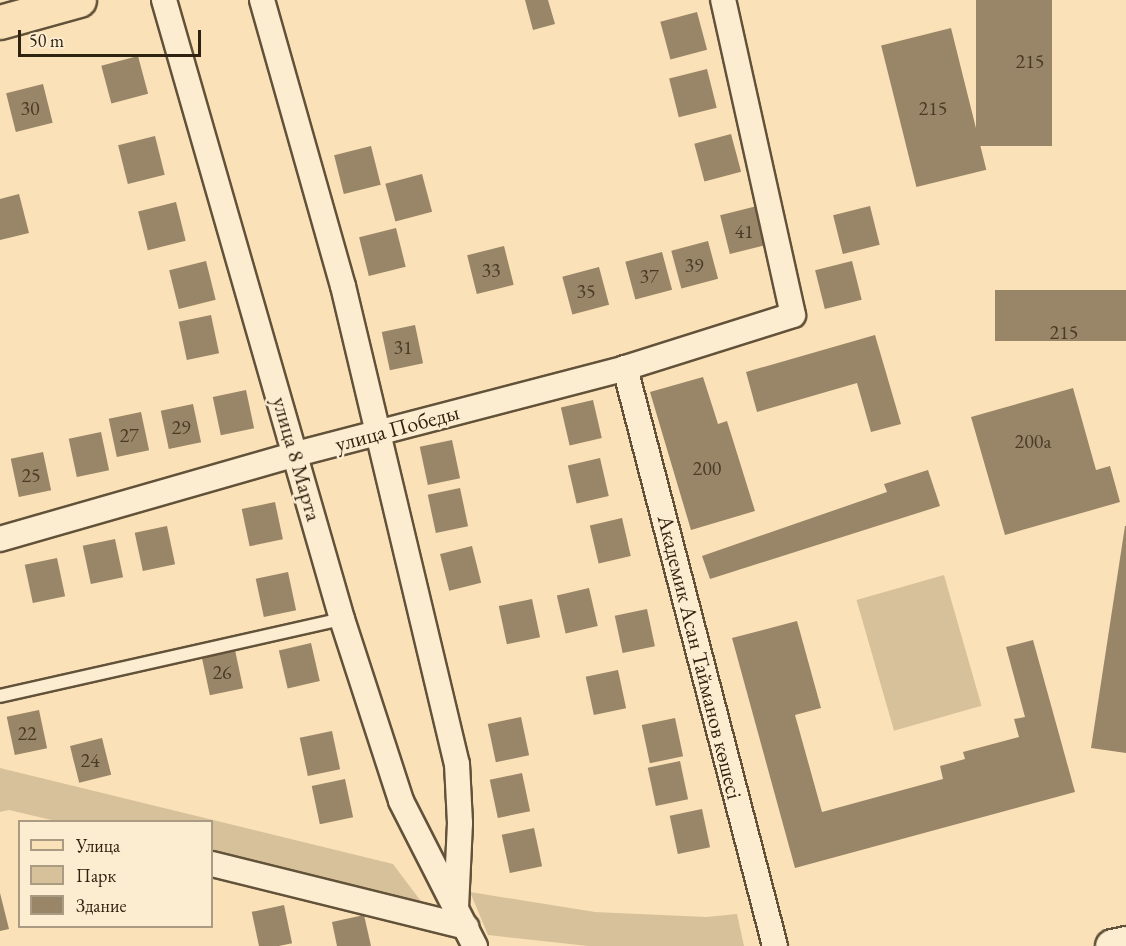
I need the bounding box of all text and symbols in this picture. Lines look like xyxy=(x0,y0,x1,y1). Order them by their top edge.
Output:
scale bar xyxy=(21,18,204,56)
text: 50 m xyxy=(29,29,64,52)
house number: 215 xyxy=(1016,49,1044,73)
house number: 30 xyxy=(20,96,40,120)
house number: 215 xyxy=(919,96,947,120)
house number: 41 xyxy=(734,219,754,243)
house number: 39 xyxy=(684,253,704,277)
house number: 33 xyxy=(481,258,501,282)
house number: 37 xyxy=(639,264,659,288)
house number: 35 xyxy=(576,279,596,303)
house number: 215 xyxy=(1050,320,1078,344)
house number: 31 xyxy=(393,335,413,359)
street label: улица 8 Марта xyxy=(267,394,327,524)
street label: улица Победы xyxy=(332,399,462,457)
house number: 29 xyxy=(171,415,191,439)
house number: 27 xyxy=(119,423,139,447)
house number: 200а xyxy=(1015,429,1051,453)
house number: 200 xyxy=(693,456,721,480)
house number: 25 xyxy=(21,463,41,487)
street label: Академик Асан Тайманов көшесі xyxy=(652,512,748,802)
house number: 26 xyxy=(212,660,232,684)
house number: 22 xyxy=(17,721,37,745)
house number: 24 xyxy=(80,748,100,772)
legend xyxy=(18,820,213,928)
text: Улица xyxy=(76,834,120,857)
text: Парк xyxy=(76,864,116,887)
text: Здание xyxy=(76,894,126,917)

